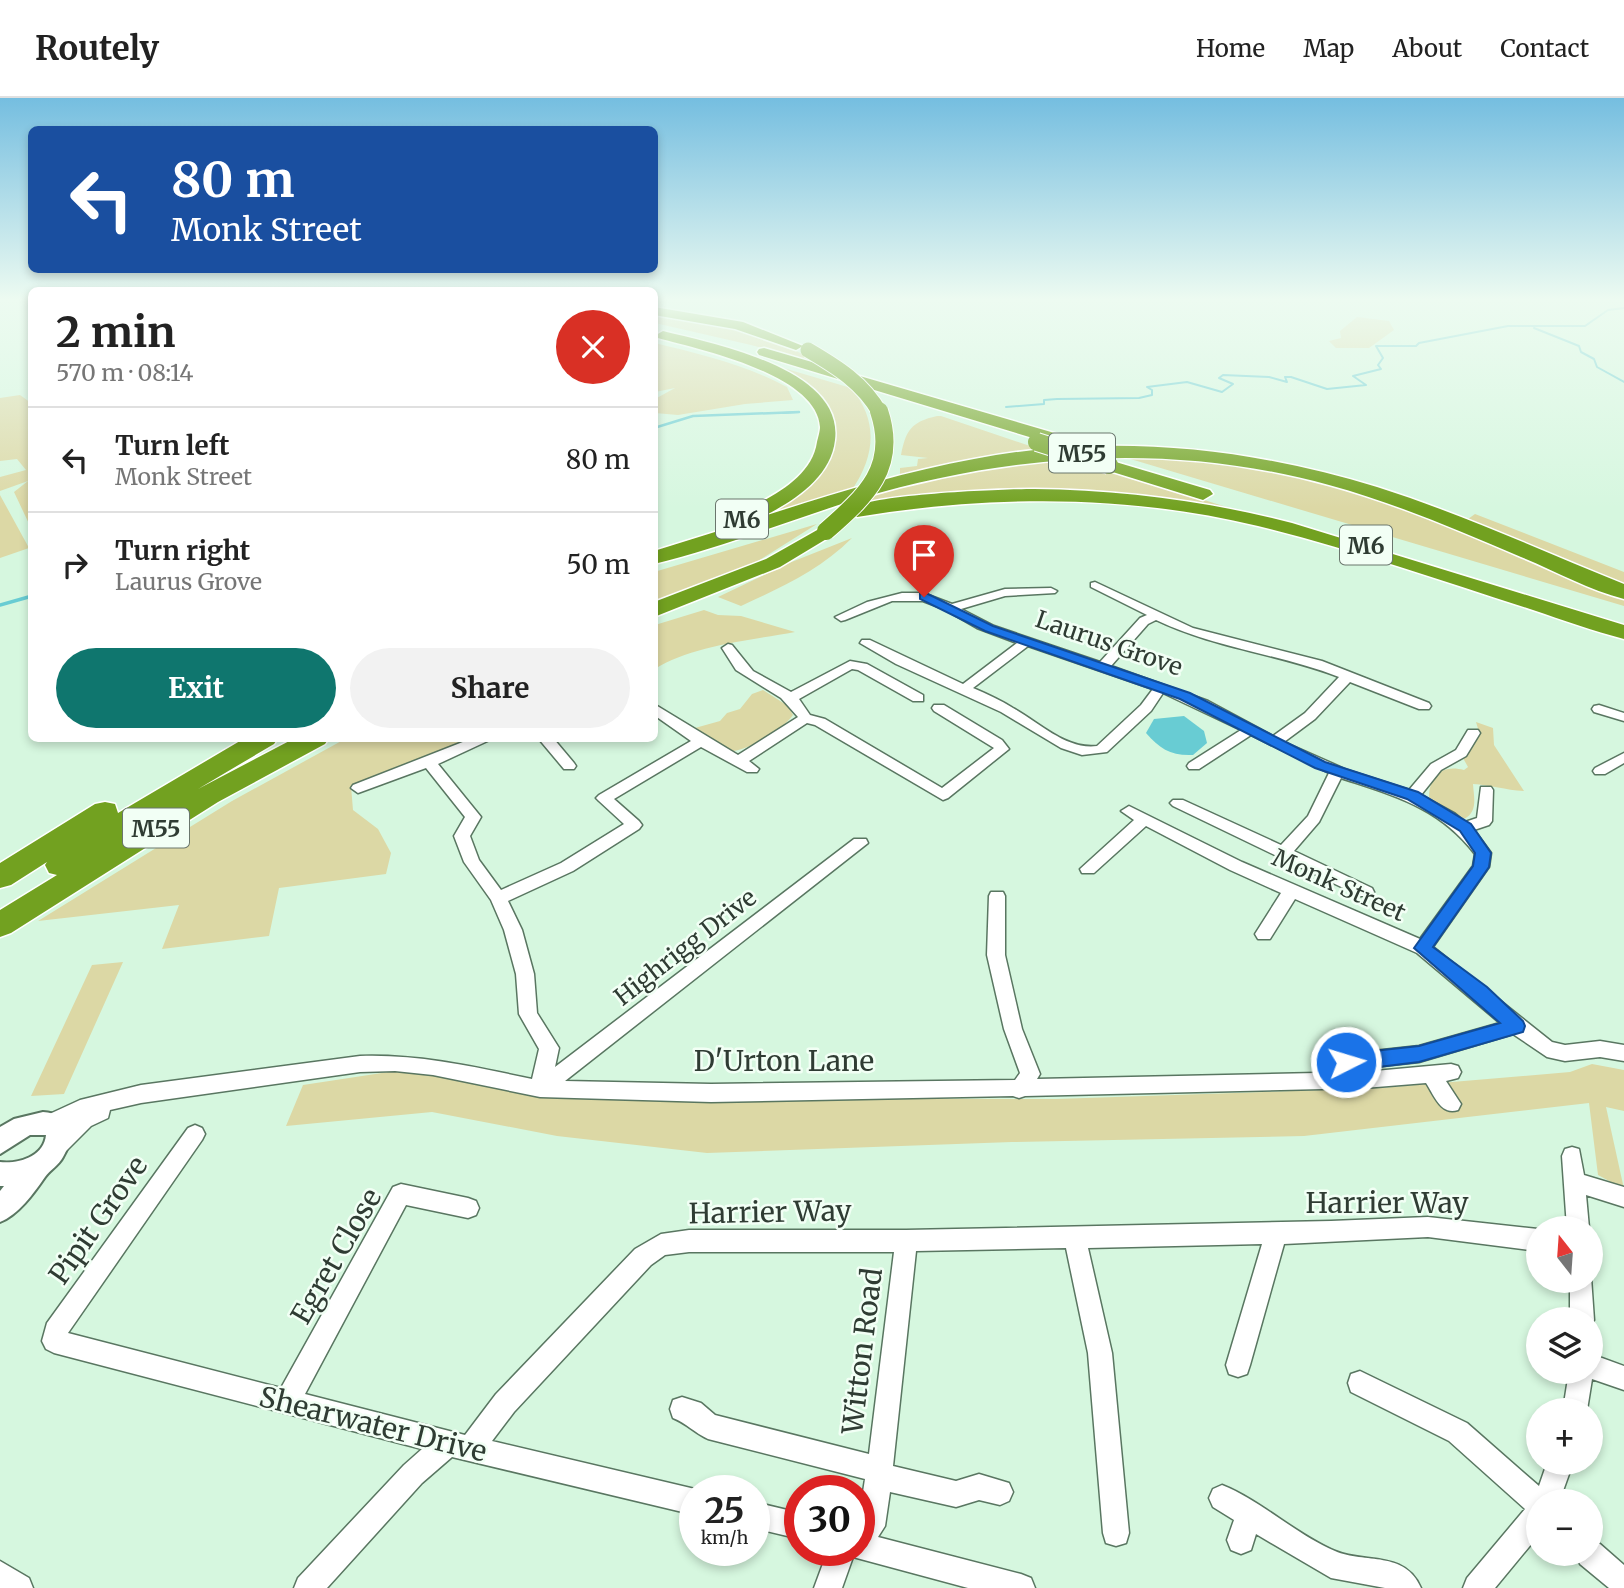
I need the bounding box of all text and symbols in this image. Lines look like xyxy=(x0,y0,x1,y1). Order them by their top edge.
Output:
text: Routely xyxy=(35,28,159,69)
text: Home xyxy=(1196,33,1265,64)
text: Map xyxy=(1303,33,1354,64)
text: About xyxy=(1392,33,1462,64)
text: Contact xyxy=(1500,33,1589,64)
text: 80 m xyxy=(171,149,294,210)
icon: left xyxy=(56,154,147,245)
text: Monk Street xyxy=(171,210,362,250)
text: 2 min xyxy=(56,306,176,358)
button: close xyxy=(556,310,630,384)
text: 570 m · 08:14 xyxy=(56,358,193,387)
text: Turn left xyxy=(115,429,229,462)
road number: M55 xyxy=(1049,434,1115,472)
icon: left xyxy=(56,441,94,479)
text: 80 m xyxy=(566,443,630,476)
text: Monk Street xyxy=(115,462,252,491)
road number: M6 xyxy=(716,500,768,538)
pin xyxy=(894,525,954,597)
road number: M6 xyxy=(1340,526,1392,564)
text: Turn right xyxy=(115,534,250,567)
icon: arrive xyxy=(905,536,943,574)
icon: right xyxy=(56,546,94,584)
text: 50 m xyxy=(566,548,630,581)
text: Laurus Grove xyxy=(115,567,262,596)
street label: Laurus Grove xyxy=(1031,603,1187,683)
button: Exit xyxy=(56,648,336,728)
button: Share xyxy=(350,648,630,728)
road number: M55 xyxy=(123,808,189,848)
street label: Monk Street xyxy=(1267,842,1411,928)
street label: Highrigg Drive xyxy=(608,882,762,1012)
position arrow xyxy=(1309,1025,1383,1099)
street label: D'Urton Lane xyxy=(694,1043,874,1079)
street label: Pipit Grove xyxy=(41,1149,155,1291)
street label: Egret Close xyxy=(283,1182,389,1330)
street label: Harrier Way xyxy=(1305,1185,1469,1221)
street label: Harrier Way xyxy=(688,1193,853,1231)
north arrow xyxy=(1526,1216,1603,1293)
map controls xyxy=(1526,1216,1603,1566)
street label: Witton Road xyxy=(834,1266,890,1437)
button: layers xyxy=(1526,1307,1603,1384)
street label: Shearwater Drive xyxy=(256,1378,490,1470)
button: + xyxy=(1526,1398,1603,1475)
speed limit sign: 30 xyxy=(784,1475,875,1566)
text: 25 xyxy=(704,1489,745,1533)
button: − xyxy=(1526,1489,1603,1566)
text: km/h xyxy=(701,1526,748,1549)

